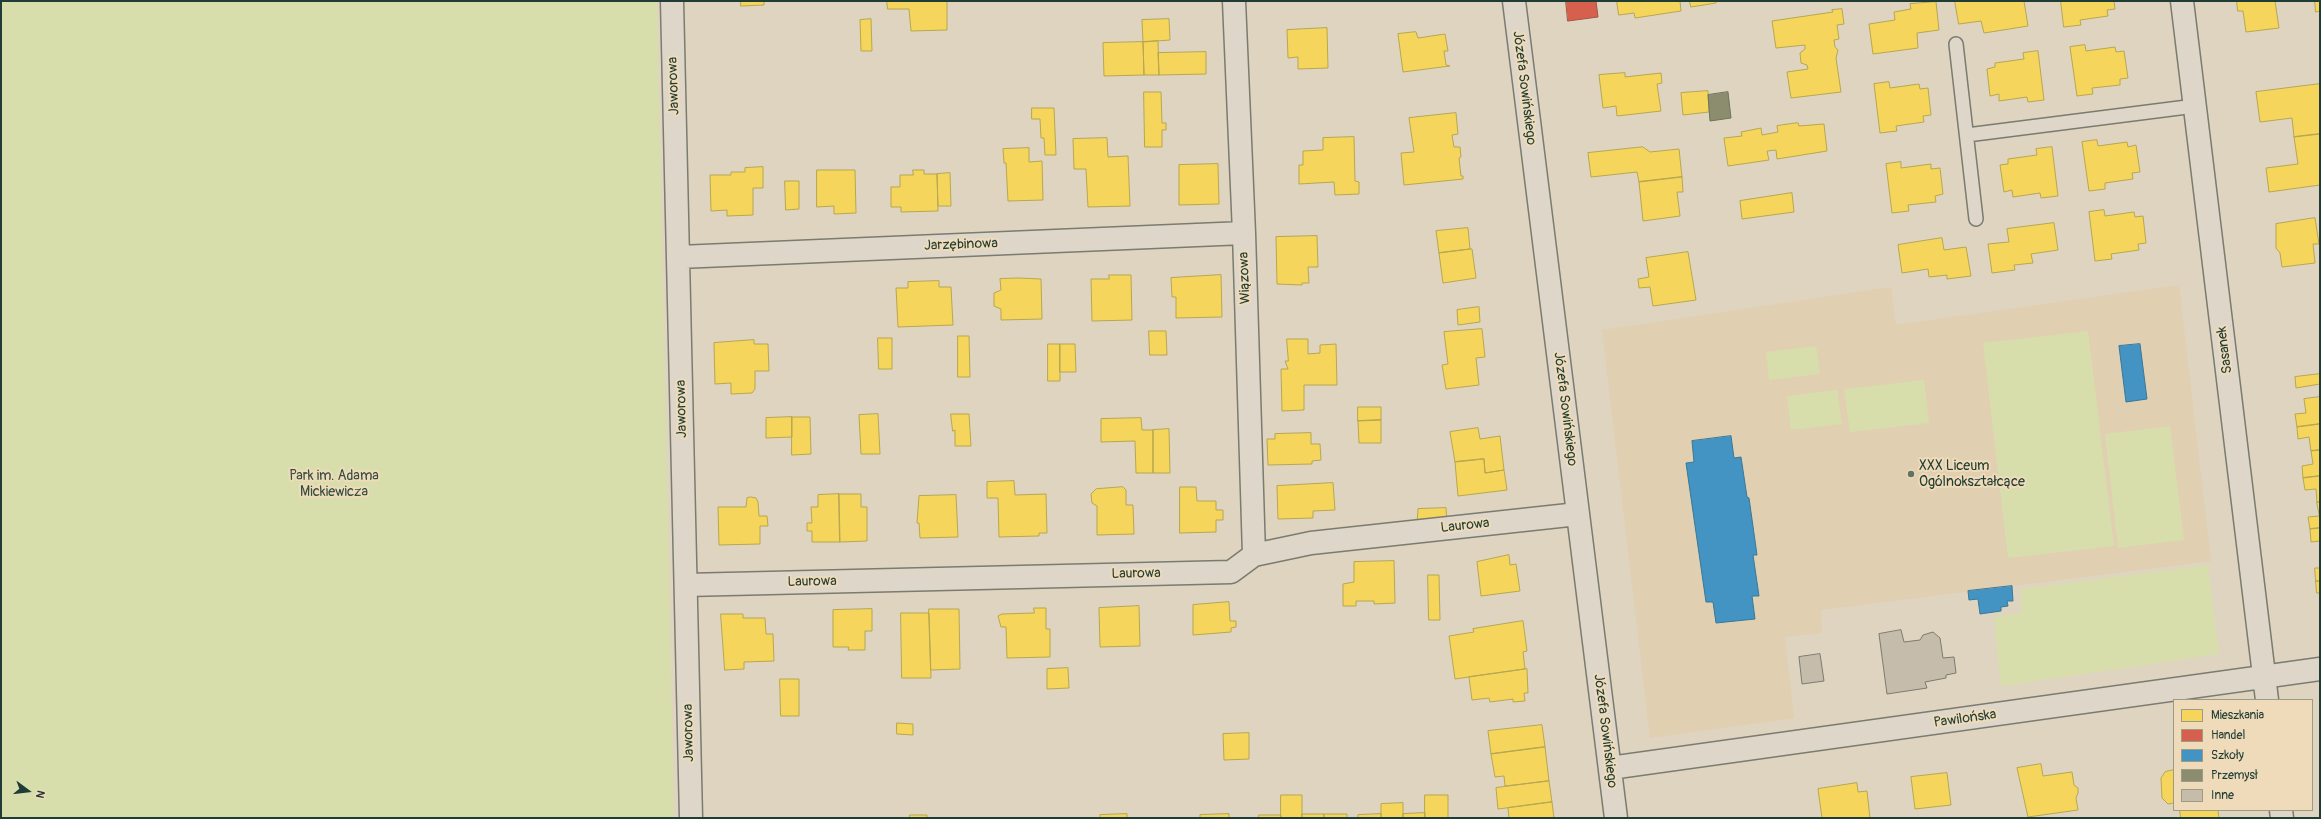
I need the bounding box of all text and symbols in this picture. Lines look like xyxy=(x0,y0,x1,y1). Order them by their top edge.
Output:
street label: Józefa Sowińskiego xyxy=(1509,30,1539,146)
street label: Jaworowa xyxy=(665,57,683,115)
street label: Jarzębinowa xyxy=(924,235,998,255)
street label: Wiązowa xyxy=(1236,252,1254,304)
street label: Sasanek xyxy=(2214,325,2236,375)
street label: Józefa Sowińskiego xyxy=(1550,351,1580,467)
street label: Jaworowa xyxy=(673,380,691,438)
place label: XXX Liceum Ogólnokształcące xyxy=(1919,458,2025,490)
park label: Park im. Adama Mickiewicza xyxy=(289,468,379,500)
marker: XXX Liceum Ogólnokształcące xyxy=(1906,469,1916,479)
street label: Laurowa xyxy=(1440,515,1490,537)
street label: Laurowa xyxy=(1111,565,1161,583)
street label: Laurowa xyxy=(787,573,837,591)
street label: Józefa Sowińskiego xyxy=(1590,673,1620,789)
legend xyxy=(2173,699,2313,811)
street label: Jaworowa xyxy=(680,704,698,762)
street label: Pawilońska xyxy=(1933,706,1997,732)
text: Mieszkania xyxy=(2211,708,2264,723)
text: Handel xyxy=(2211,728,2245,743)
text: Szkoły xyxy=(2211,748,2244,763)
text: Przemysł xyxy=(2211,768,2258,783)
north arrow xyxy=(8,771,48,811)
text: Inne xyxy=(2211,788,2234,803)
text: N xyxy=(33,789,47,800)

